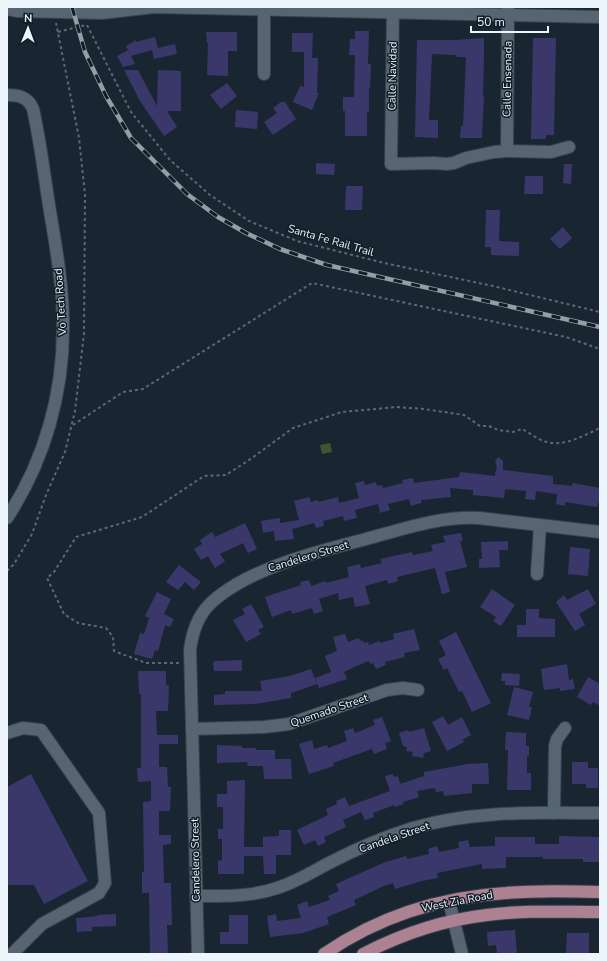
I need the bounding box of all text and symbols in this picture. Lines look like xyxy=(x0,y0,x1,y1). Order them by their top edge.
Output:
north arrow xyxy=(8,8,48,48)
scale bar xyxy=(471,8,548,34)
text: N xyxy=(24,11,32,26)
text: 50 m xyxy=(477,14,505,30)
street label: Calle Navidad xyxy=(384,41,401,111)
street label: Calle Ensenada xyxy=(499,41,516,117)
street label: Santa Fe Rail Trail xyxy=(286,221,376,260)
street label: Vo Tech Road xyxy=(51,268,70,337)
street label: Candelero Street xyxy=(266,537,350,576)
street label: Quemado Street xyxy=(288,690,370,731)
street label: Candelero Street xyxy=(187,818,204,902)
street label: Candela Street xyxy=(357,818,431,857)
street label: West Zia Road xyxy=(420,887,494,916)

